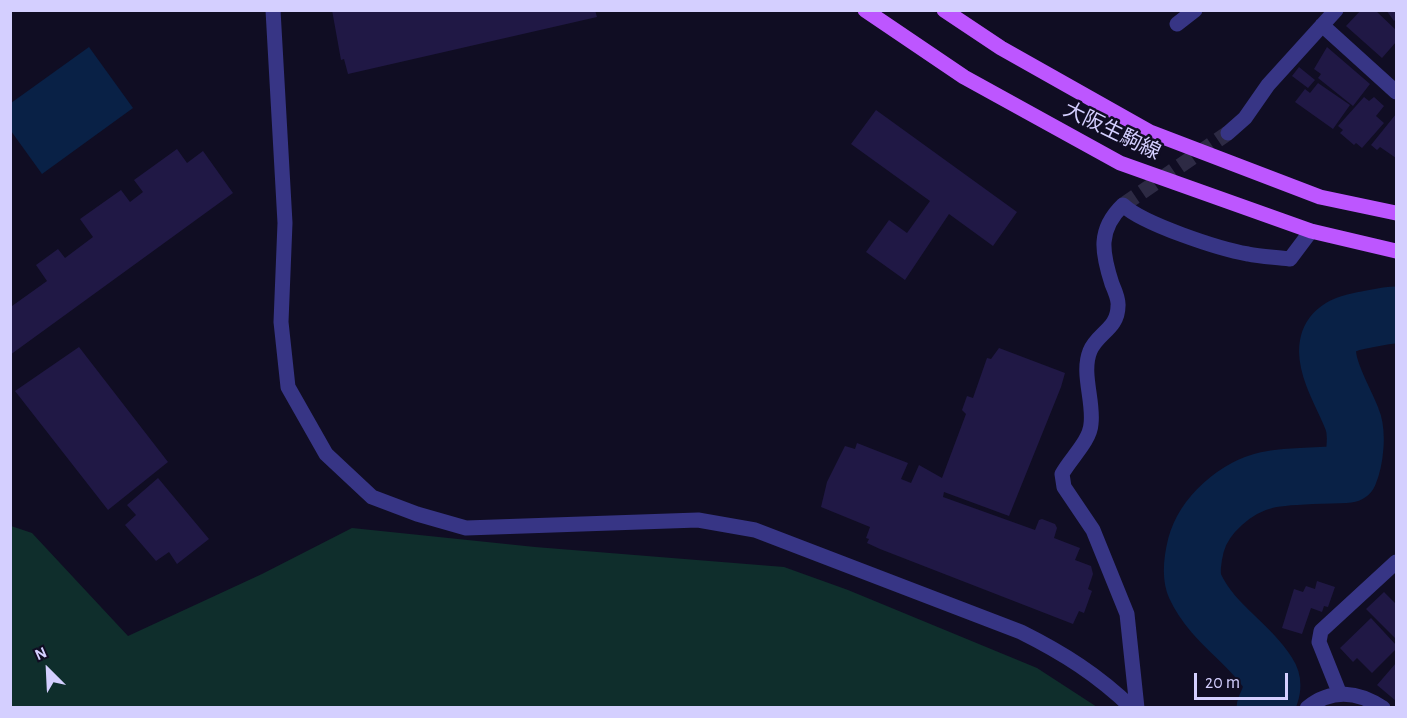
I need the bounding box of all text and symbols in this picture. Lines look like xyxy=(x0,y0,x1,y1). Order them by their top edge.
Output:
street label: 大阪生駒線 xyxy=(1059,97,1165,165)
north arrow xyxy=(18,640,78,700)
text: N xyxy=(32,644,49,663)
scale bar xyxy=(1197,661,1292,699)
text: 20 m xyxy=(1205,674,1240,692)

